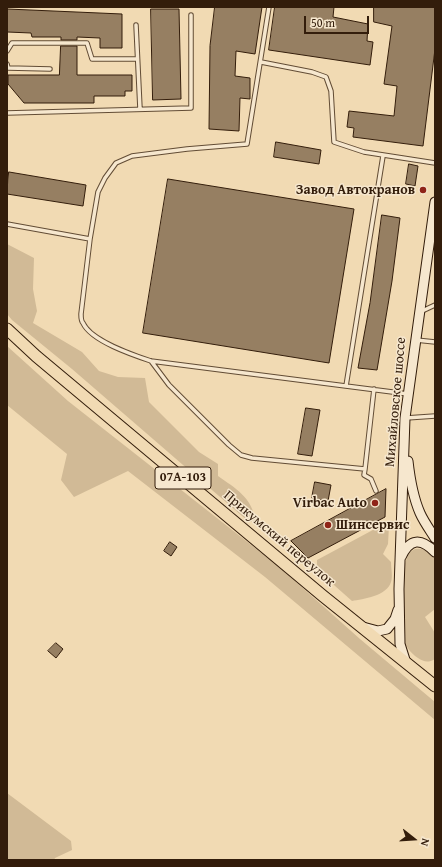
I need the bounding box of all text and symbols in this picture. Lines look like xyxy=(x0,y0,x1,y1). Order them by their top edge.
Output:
scale bar xyxy=(306,8,371,34)
text: 50 m xyxy=(311,14,335,31)
place label: Завод Автокранов xyxy=(296,182,415,198)
marker: Завод Автокранов xyxy=(418,185,428,195)
street label: Михайловское шоссе xyxy=(382,336,410,468)
road number: 07А-103 xyxy=(155,467,211,489)
street label: Прикумский переулок xyxy=(220,487,338,591)
place label: Virbac Auto xyxy=(293,495,367,511)
marker: Virbac Auto xyxy=(370,498,380,508)
place label: Шинсервис xyxy=(336,517,409,533)
marker: Шинсервис xyxy=(323,520,333,530)
north arrow xyxy=(394,819,434,859)
text: N xyxy=(417,837,434,848)

